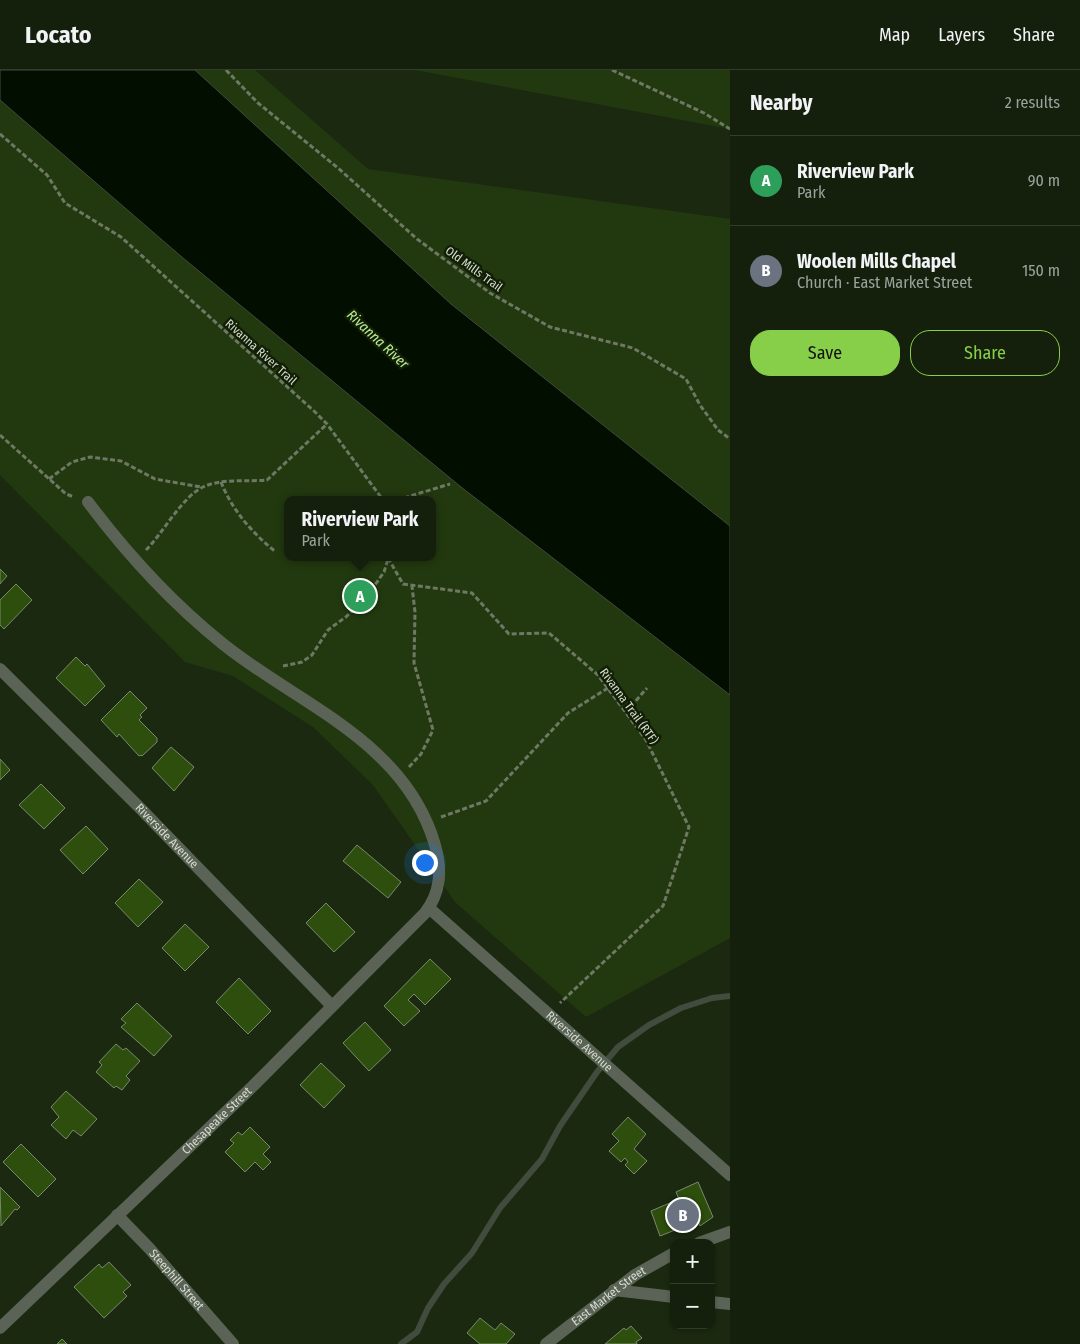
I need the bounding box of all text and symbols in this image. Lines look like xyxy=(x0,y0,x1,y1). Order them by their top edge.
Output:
text: Locato xyxy=(25,21,91,49)
text: Map xyxy=(879,24,910,46)
text: Layers xyxy=(938,24,985,46)
text: Share xyxy=(1013,24,1055,46)
text: Nearby xyxy=(750,90,812,116)
text: 2 results xyxy=(1005,93,1060,112)
text: Riverview Park xyxy=(797,160,914,183)
text: A xyxy=(762,171,770,190)
text: 90 m xyxy=(1028,171,1060,190)
text: Park xyxy=(797,183,825,202)
street label: Old Mills Trail xyxy=(443,244,505,294)
text: Woolen Mills Chapel xyxy=(797,250,956,273)
text: B xyxy=(762,261,770,280)
text: 150 m xyxy=(1022,261,1060,280)
text: Church · East Market Street xyxy=(797,273,972,292)
water label: Rivanna River xyxy=(343,306,413,373)
street label: Rivanna River Trail xyxy=(223,316,299,388)
button: Save xyxy=(750,330,900,376)
button: Share xyxy=(910,330,1060,376)
popup xyxy=(284,496,436,561)
text: Riverview Park xyxy=(302,508,418,531)
text: Park xyxy=(302,531,330,550)
pin: A xyxy=(344,577,376,615)
street label: Rivanna Trail (RTF) xyxy=(597,665,661,747)
street label: Riverside Avenue xyxy=(133,801,201,871)
your location xyxy=(412,850,438,876)
street label: Riverside Avenue xyxy=(543,1008,616,1075)
street label: Chesapeake Street xyxy=(179,1084,255,1157)
pin: B xyxy=(667,1196,699,1234)
map controls xyxy=(670,1239,715,1329)
button: + xyxy=(670,1239,715,1284)
street label: Steephill Street xyxy=(146,1246,207,1313)
street label: East Market Street xyxy=(569,1263,648,1329)
button: − xyxy=(670,1284,715,1329)

